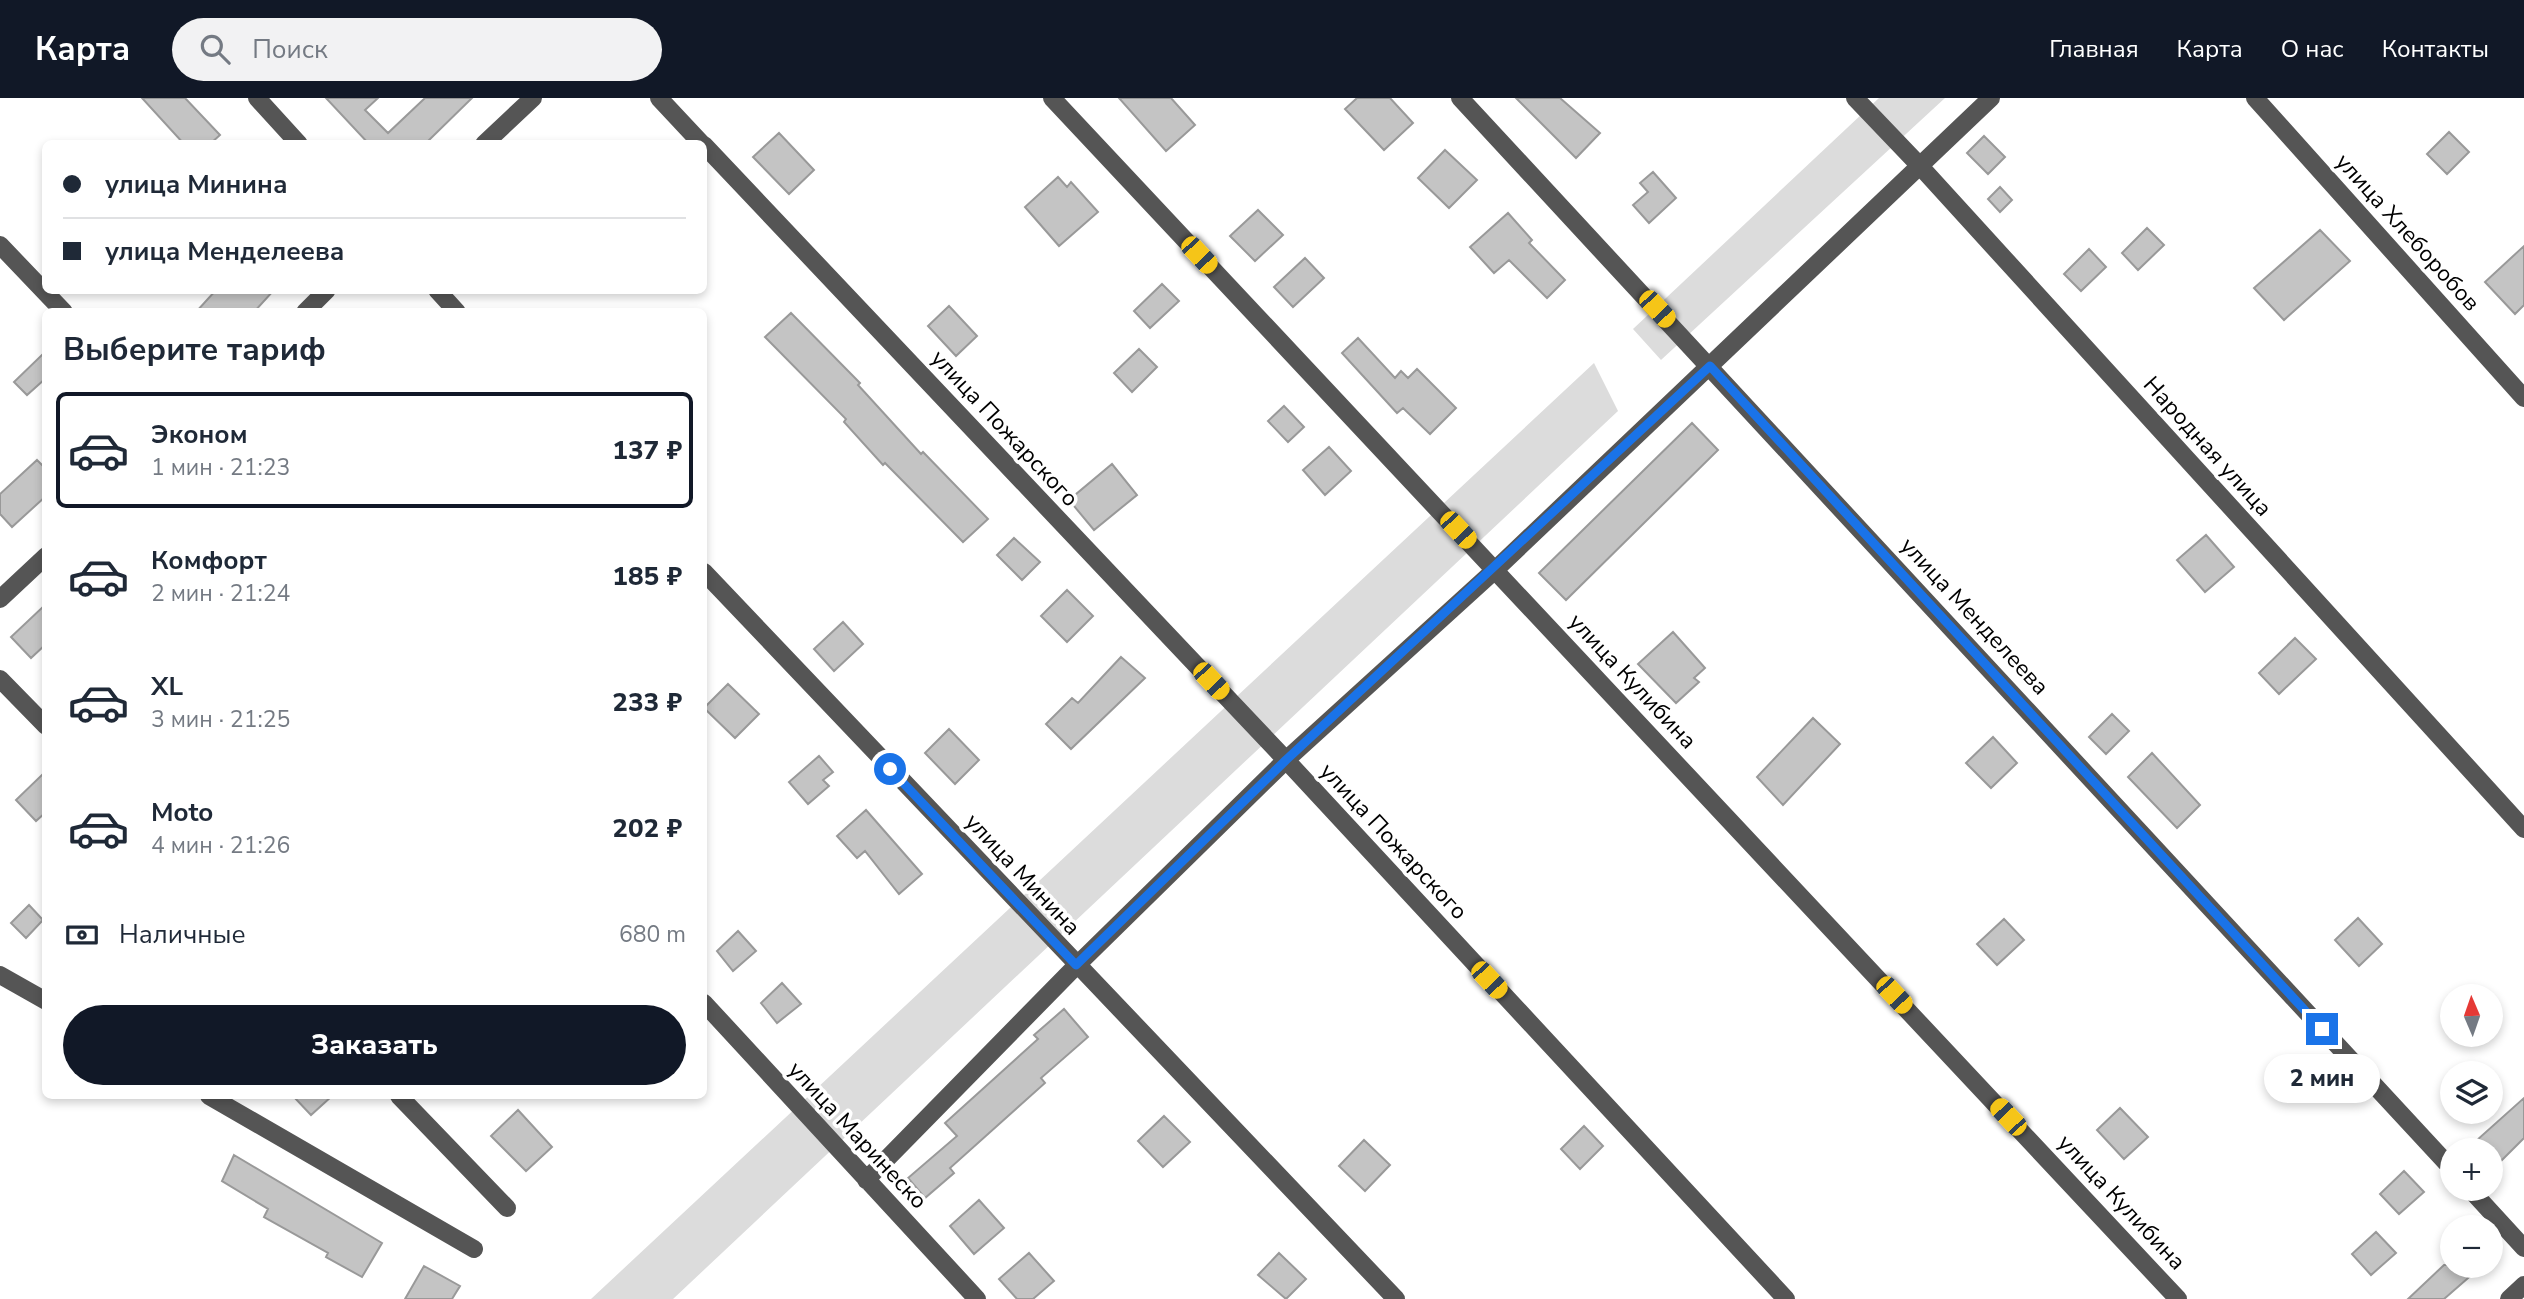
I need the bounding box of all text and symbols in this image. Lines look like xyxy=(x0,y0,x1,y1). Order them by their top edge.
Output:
search box xyxy=(172,18,662,81)
text: Карта xyxy=(35,27,130,72)
icon: search xyxy=(196,30,234,68)
text: Поиск xyxy=(252,32,328,67)
text: Главная xyxy=(2049,33,2139,65)
text: Карта xyxy=(2177,33,2243,65)
text: О нас xyxy=(2281,33,2344,65)
text: Контакты xyxy=(2382,33,2489,65)
street label: улица Хлеборобов xyxy=(2329,147,2487,318)
text: улица Минина xyxy=(105,167,287,202)
car xyxy=(1177,232,1222,278)
text: улица Менделеева xyxy=(105,234,344,269)
car xyxy=(1635,286,1680,332)
text: Выберите тариф xyxy=(63,328,326,371)
street label: улица Пожарского xyxy=(924,343,1085,513)
street label: Народная улица xyxy=(2136,370,2279,523)
text: Эконом xyxy=(151,417,248,452)
icon: car xyxy=(67,419,130,482)
text: 137 ₽ xyxy=(612,433,682,468)
text: 1 мин · 21:23 xyxy=(151,452,290,483)
car xyxy=(1436,507,1481,553)
street label: улица Менделеева xyxy=(1893,531,2056,702)
text: Комфорт xyxy=(151,543,267,578)
icon: car xyxy=(67,545,130,608)
text: 185 ₽ xyxy=(612,559,682,594)
text: 2 мин · 21:24 xyxy=(151,578,290,609)
street label: улица Кулибина xyxy=(1562,607,1704,756)
car xyxy=(1189,658,1234,704)
text: XL xyxy=(151,669,183,704)
icon: car xyxy=(67,671,130,734)
text: 233 ₽ xyxy=(612,685,682,720)
text: 3 мин · 21:25 xyxy=(151,704,290,735)
route start xyxy=(874,753,906,785)
street label: улица Пожарского xyxy=(1313,756,1474,926)
text: Moto xyxy=(151,795,213,830)
icon: car xyxy=(67,797,130,860)
street label: улица Минина xyxy=(958,807,1087,942)
text: 202 ₽ xyxy=(612,811,682,846)
text: 4 мин · 21:26 xyxy=(151,830,290,861)
icon: cash xyxy=(63,916,101,954)
text: Наличные xyxy=(119,917,246,952)
text: 680 m xyxy=(619,919,686,950)
car xyxy=(1467,957,1512,1003)
car xyxy=(1872,972,1917,1018)
north arrow xyxy=(2440,984,2502,1046)
map controls xyxy=(2440,984,2503,1278)
button: Заказать xyxy=(63,1005,686,1085)
route end xyxy=(2306,1013,2338,1045)
callout: 2 мин xyxy=(2264,1054,2380,1102)
street label: улица Маринеско xyxy=(781,1055,934,1216)
button: layers xyxy=(2440,1061,2503,1124)
text: 2 мин xyxy=(2290,1063,2354,1094)
car xyxy=(1986,1094,2031,1140)
street label: улица Кулибина xyxy=(2051,1128,2193,1277)
button: + xyxy=(2440,1138,2503,1201)
button: − xyxy=(2440,1215,2503,1278)

